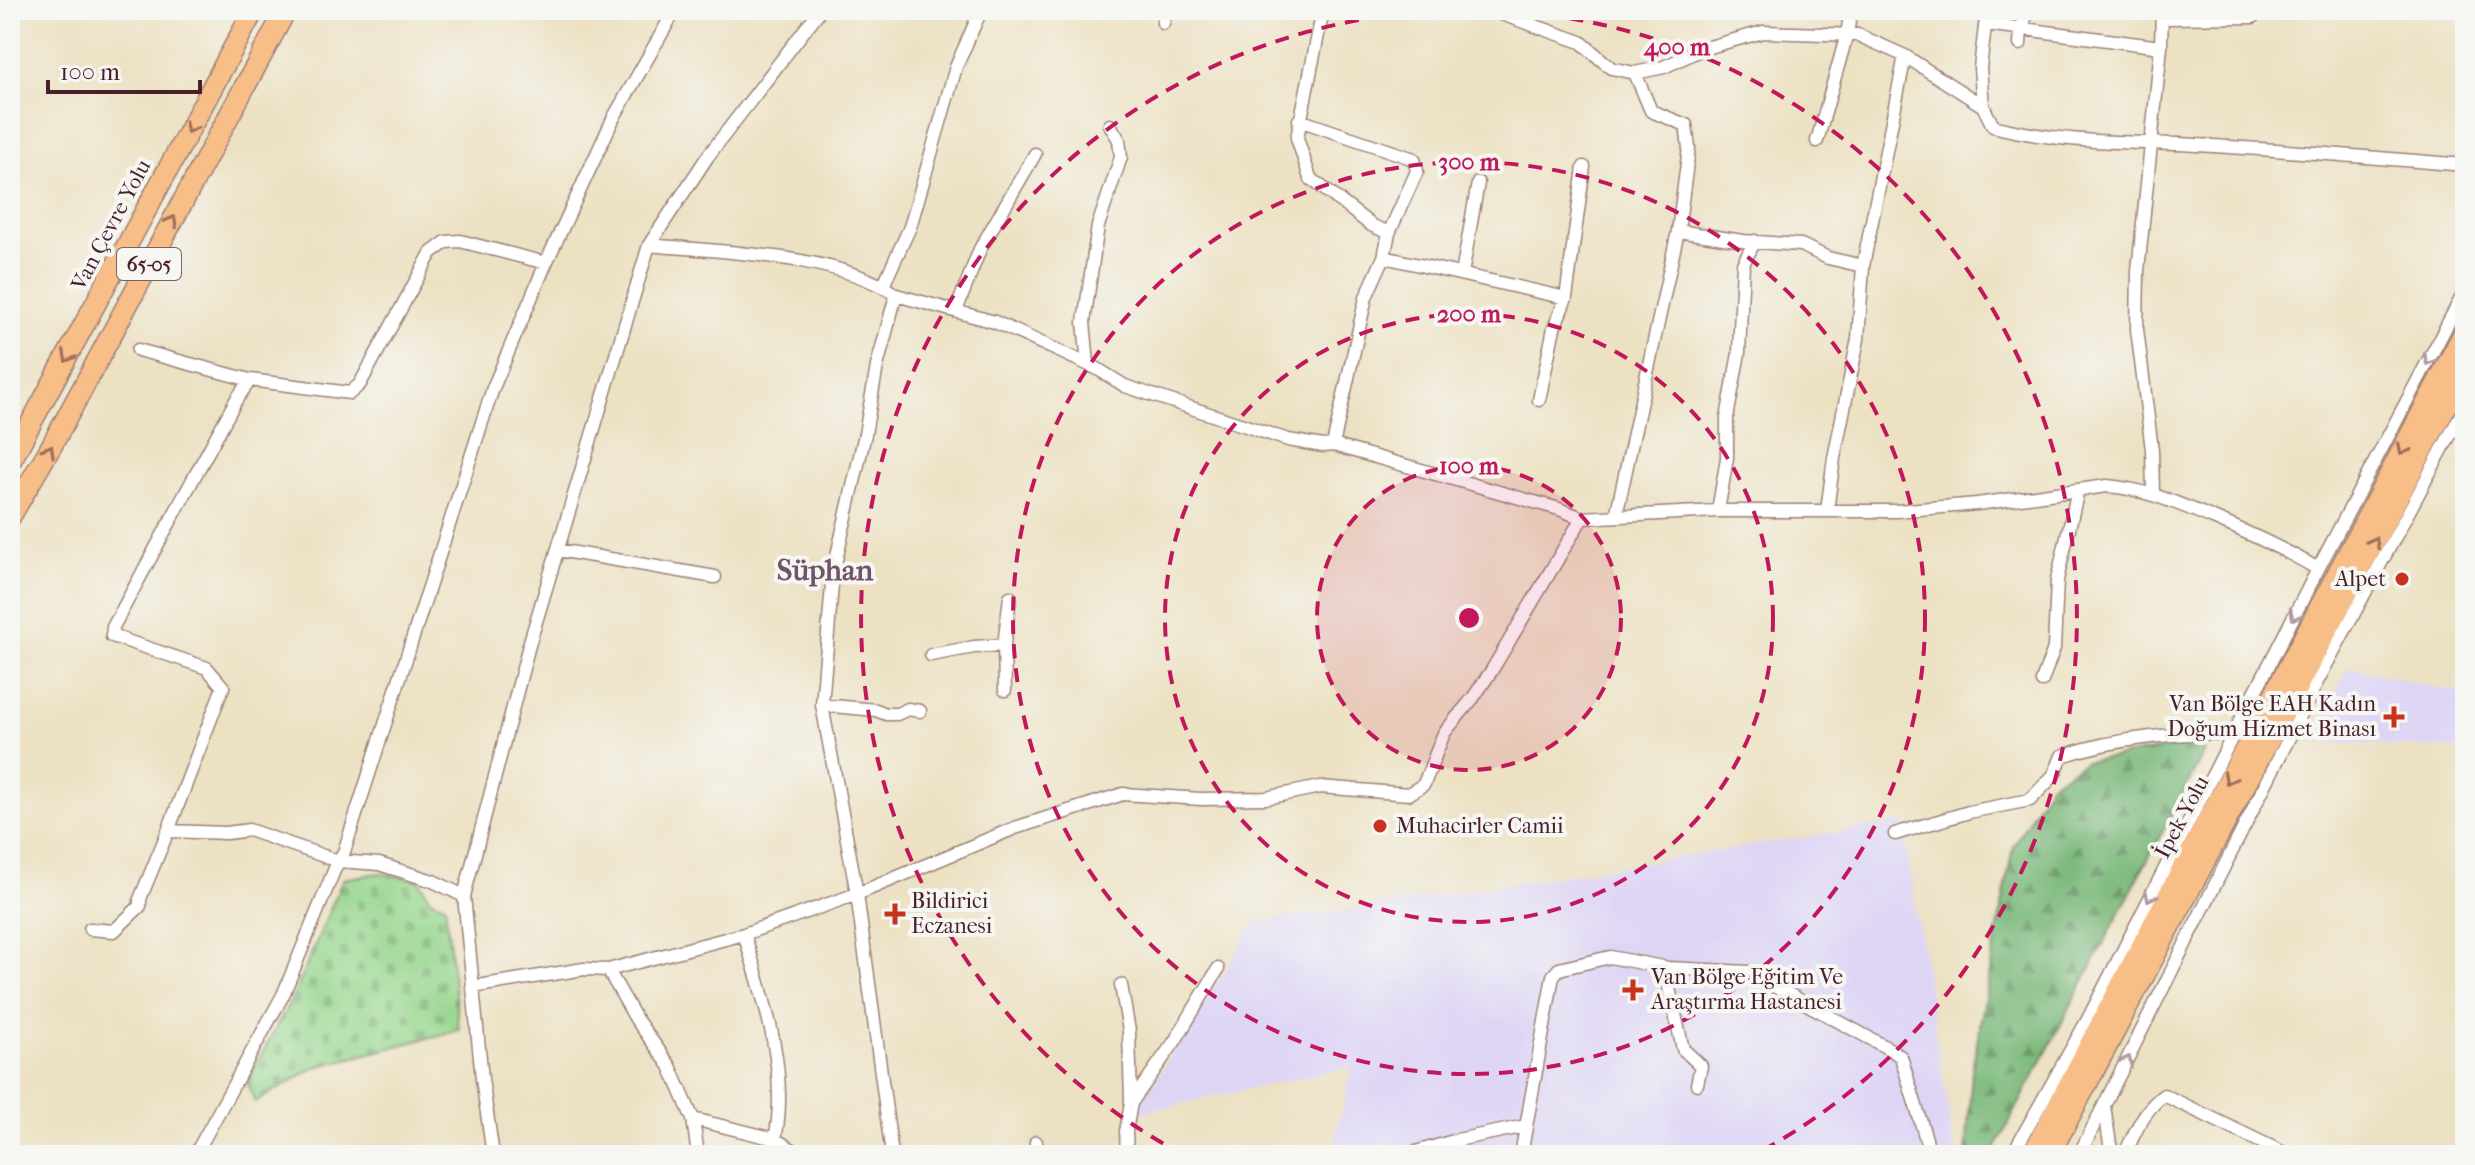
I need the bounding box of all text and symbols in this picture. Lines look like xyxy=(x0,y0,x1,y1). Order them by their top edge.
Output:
text: 400 m xyxy=(1643,33,1711,62)
scale bar xyxy=(48,44,200,94)
text: 100 m xyxy=(60,58,120,86)
one-way arrow xyxy=(185,119,200,134)
text: 300 m xyxy=(1438,148,1501,176)
street label: Van Çevre Yolu xyxy=(65,155,157,296)
one-way arrow xyxy=(162,215,178,229)
road number: 65-05 xyxy=(117,248,181,280)
text: 200 m xyxy=(1437,300,1502,328)
one-way arrow xyxy=(62,348,78,363)
one-way arrow xyxy=(2423,352,2438,367)
one-way arrow xyxy=(2397,441,2412,456)
one-way arrow xyxy=(39,444,55,459)
text: 100 m xyxy=(1439,452,1500,480)
one-way arrow xyxy=(2365,536,2380,550)
district label: Süphan xyxy=(777,553,874,588)
place label: Alpet xyxy=(2334,566,2386,592)
marker: Alpet xyxy=(2393,570,2411,588)
centre of rings xyxy=(1455,604,1483,632)
one-way arrow xyxy=(2289,607,2304,622)
place label: Van Bölge EAH Kadın Doğum Hizmet Binası xyxy=(2167,691,2376,742)
marker: Van Bölge EAH Kadın Doğum Hizmet Binası xyxy=(2383,706,2405,728)
street label: İpek Yolu xyxy=(2149,770,2215,863)
one-way arrow xyxy=(2223,770,2239,784)
place label: Muhacirler Camii xyxy=(1396,813,1564,839)
marker: Muhacirler Camii xyxy=(1371,817,1389,835)
place label: Bildirici Eczanesi xyxy=(911,888,993,939)
one-way arrow xyxy=(2145,888,2160,903)
marker: Bildirici Eczanesi xyxy=(886,905,904,923)
place label: Van Bölge Eğitim Ve Araştırma Hastanesi xyxy=(1650,964,1843,1015)
marker: Van Bölge Eğitim Ve Araştırma Hastanesi xyxy=(1622,979,1644,1001)
one-way arrow xyxy=(2117,1054,2133,1069)

